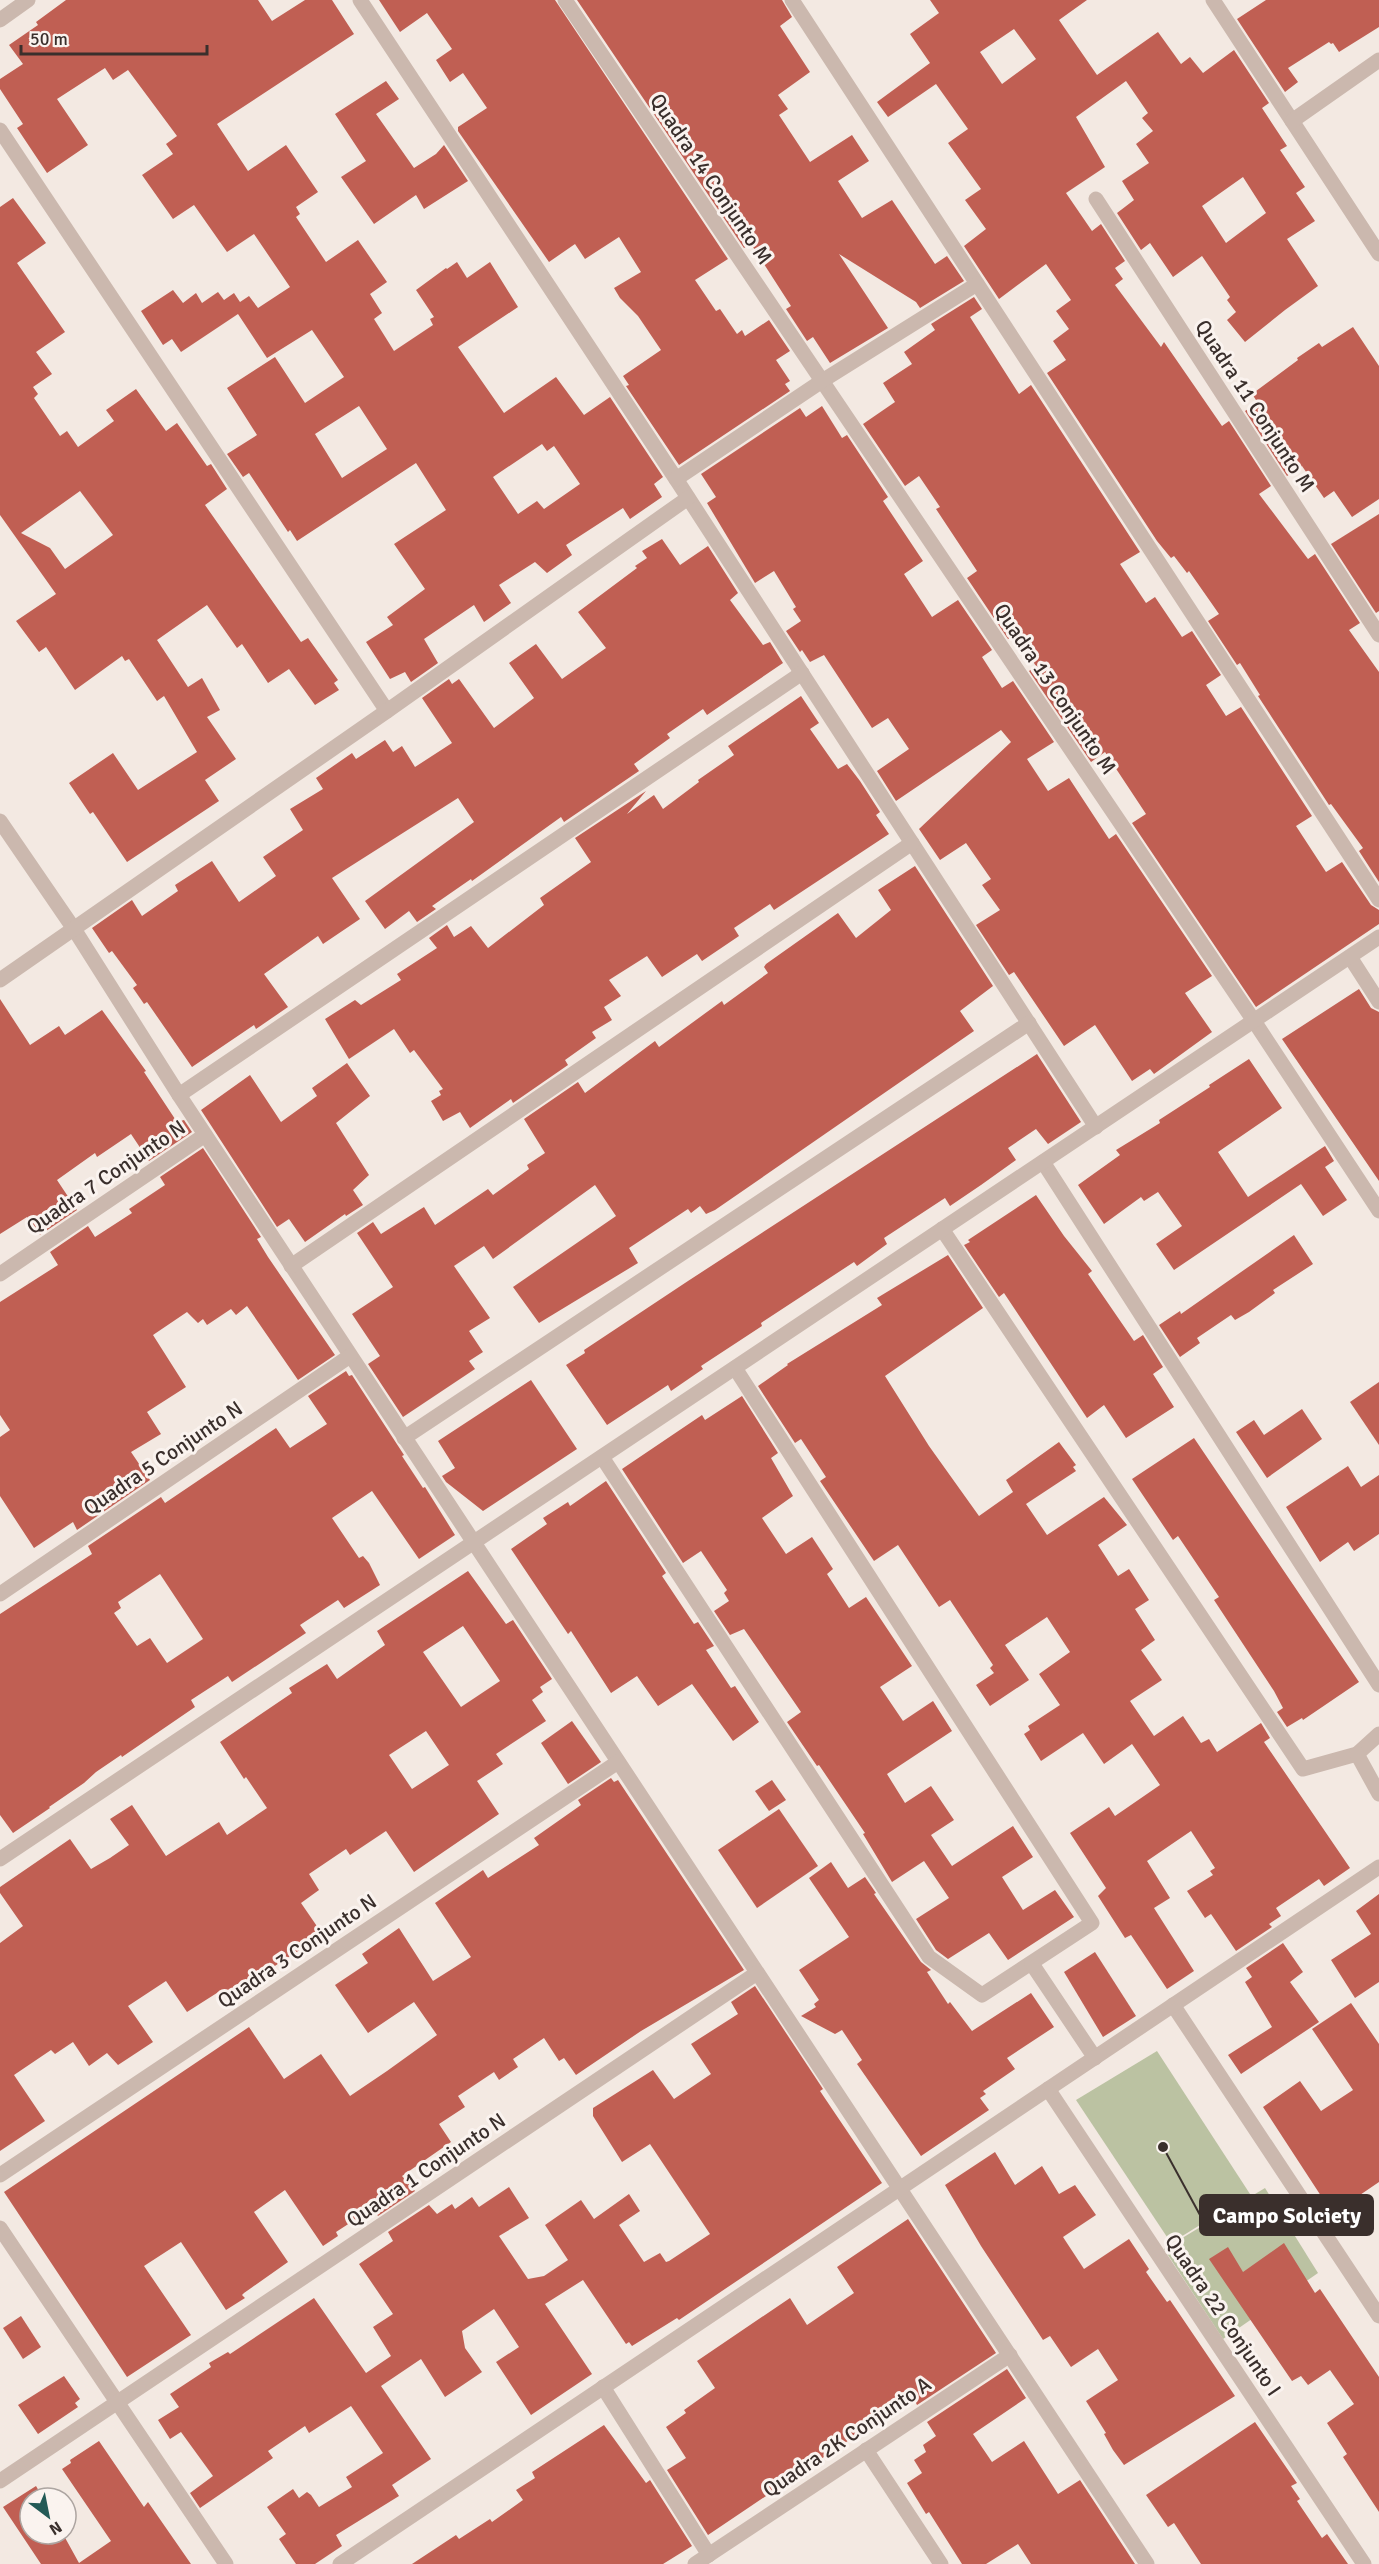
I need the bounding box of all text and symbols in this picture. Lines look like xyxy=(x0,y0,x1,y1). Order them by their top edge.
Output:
scale bar xyxy=(21,18,207,56)
text: 50 m xyxy=(30,28,68,50)
street label: Quadra 14 Conjunto M xyxy=(644,89,778,269)
street label: Quadra 11 Conjunto M xyxy=(1190,315,1320,497)
street label: Quadra 13 Conjunto M xyxy=(988,599,1122,779)
street label: Quadra 7 Conjunto N xyxy=(22,1114,190,1240)
street label: Quadra 5 Conjunto N xyxy=(79,1395,247,1521)
street label: Quadra 3 Conjunto N xyxy=(213,1888,381,2014)
street label: Quadra 1 Conjunto N xyxy=(342,2107,510,2233)
callout: Campo Solciety xyxy=(1200,2195,1373,2235)
text: Campo Solciety xyxy=(1213,2202,1361,2229)
street label: Quadra 22 Conjunto I xyxy=(1159,2229,1287,2401)
street label: Quadra 2K Conjunto A xyxy=(758,2371,936,2503)
north arrow xyxy=(18,2486,78,2546)
text: N xyxy=(45,2516,65,2539)

